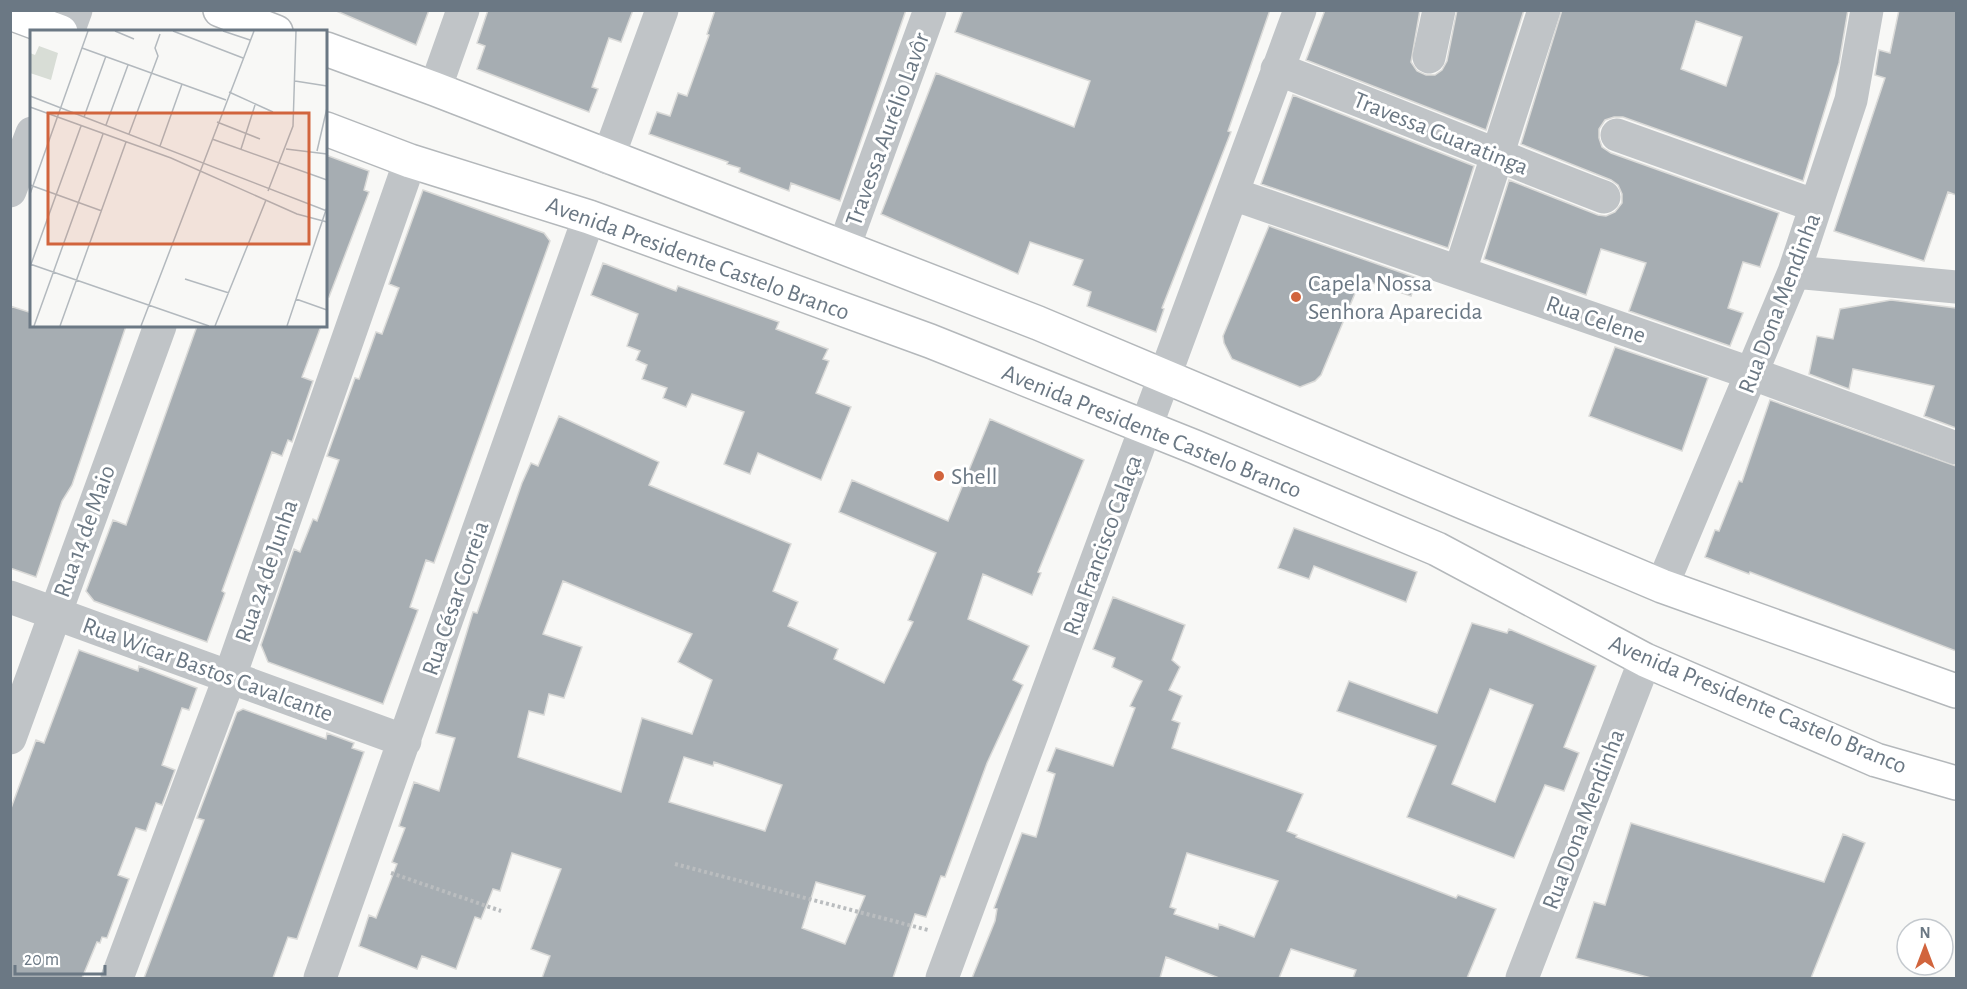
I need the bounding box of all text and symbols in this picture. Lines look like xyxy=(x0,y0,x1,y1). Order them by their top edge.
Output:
street label: Travessa Aurélio Lavôr xyxy=(842,29,934,229)
inset map xyxy=(30,30,327,327)
street label: Travessa Guaratinga xyxy=(1350,88,1531,180)
street label: Avenida Presidente Castelo Branco xyxy=(543,193,852,325)
street label: Rua Dona Mendinha xyxy=(1735,210,1825,397)
place label: Capela Nossa Senhora Aparecida xyxy=(1308,272,1483,324)
marker: Capela Nossa Senhora Aparecida xyxy=(1289,290,1303,304)
street label: Rua Celene xyxy=(1543,292,1649,348)
street label: Avenida Presidente Castelo Branco xyxy=(998,361,1305,503)
street label: Rua Francisco Calaça xyxy=(1059,452,1147,639)
street label: Rua 14 de Maio xyxy=(50,462,120,601)
place label: Shell xyxy=(951,465,998,489)
marker: Shell xyxy=(932,469,946,483)
street label: Rua 24 de Junha xyxy=(231,497,303,646)
street label: Rua César Correia xyxy=(418,518,494,679)
street label: Rua Wicar Bastos Cavalcante xyxy=(79,613,336,726)
street label: Avenida Presidente Castelo Branco xyxy=(1605,631,1910,779)
street label: Rua Dona Mendinha xyxy=(1539,726,1629,913)
north arrow xyxy=(1895,917,1955,977)
text: N xyxy=(1919,925,1931,941)
scale bar xyxy=(15,938,105,976)
text: 20 m xyxy=(24,951,59,969)

